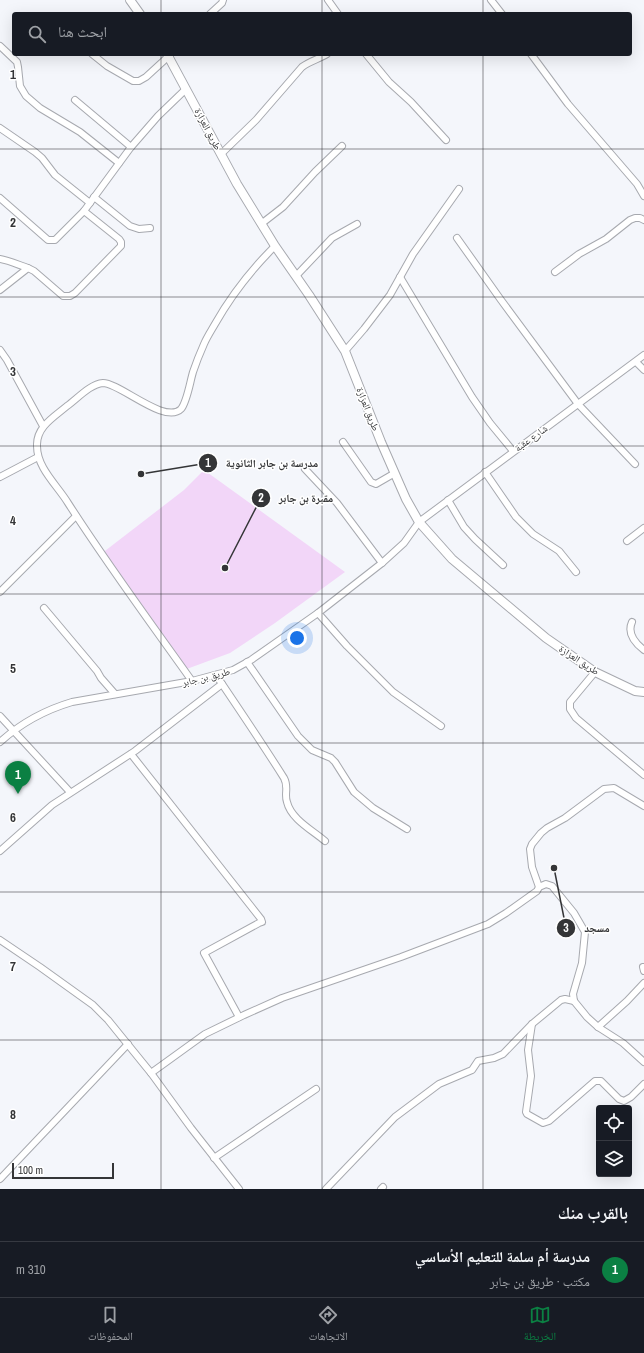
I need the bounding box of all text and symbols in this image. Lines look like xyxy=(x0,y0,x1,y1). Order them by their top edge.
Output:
search box xyxy=(12,12,632,56)
text: ابحث هنا xyxy=(58,21,107,42)
icon: search xyxy=(26,23,48,45)
text: 1 xyxy=(10,66,16,83)
street label: طريق العزازة xyxy=(192,106,225,153)
text: 2 xyxy=(10,214,16,231)
text: 3 xyxy=(10,363,16,380)
street label: طريق العزازة xyxy=(353,385,383,433)
street label: شارع عقبة xyxy=(512,421,550,454)
callout: مدرسة بن جابر الثانوية xyxy=(198,452,326,475)
text: 1 xyxy=(205,455,211,471)
text: مدرسة بن جابر الثانوية xyxy=(226,456,318,471)
callout: مقبرة بن جابر xyxy=(251,486,341,509)
text: 2 xyxy=(258,490,264,506)
text: مقبرة بن جابر xyxy=(278,491,333,506)
text: 4 xyxy=(10,512,16,529)
your location xyxy=(287,628,307,648)
street label: طريق العزازة xyxy=(556,642,602,678)
text: 5 xyxy=(10,660,16,677)
street label: طريق بن جابر xyxy=(180,665,232,690)
pin: 1 xyxy=(5,761,31,794)
text: 6 xyxy=(10,809,16,826)
callout: مسجد xyxy=(556,916,618,939)
text: 3 xyxy=(563,920,569,936)
text: مسجد xyxy=(584,921,610,935)
text: 7 xyxy=(10,958,16,975)
map controls xyxy=(596,1105,632,1177)
button: locate xyxy=(596,1105,632,1141)
text: 8 xyxy=(10,1106,16,1123)
button: layers xyxy=(596,1141,632,1177)
scale bar xyxy=(12,1161,114,1180)
text: 100 m xyxy=(18,1163,43,1177)
text: بالقرب منك xyxy=(558,1201,628,1224)
text: مدرسة أم سلمة للتعليم الأساسي xyxy=(415,1246,590,1267)
text: 310 m xyxy=(16,1261,46,1278)
text: 1 xyxy=(612,1261,618,1278)
text: مكتب · طريق بن جابر xyxy=(490,1273,590,1290)
tab: المحفوظات xyxy=(88,1304,133,1347)
tab: الاتجاهات xyxy=(309,1304,348,1347)
tab: الخريطة xyxy=(524,1304,556,1347)

